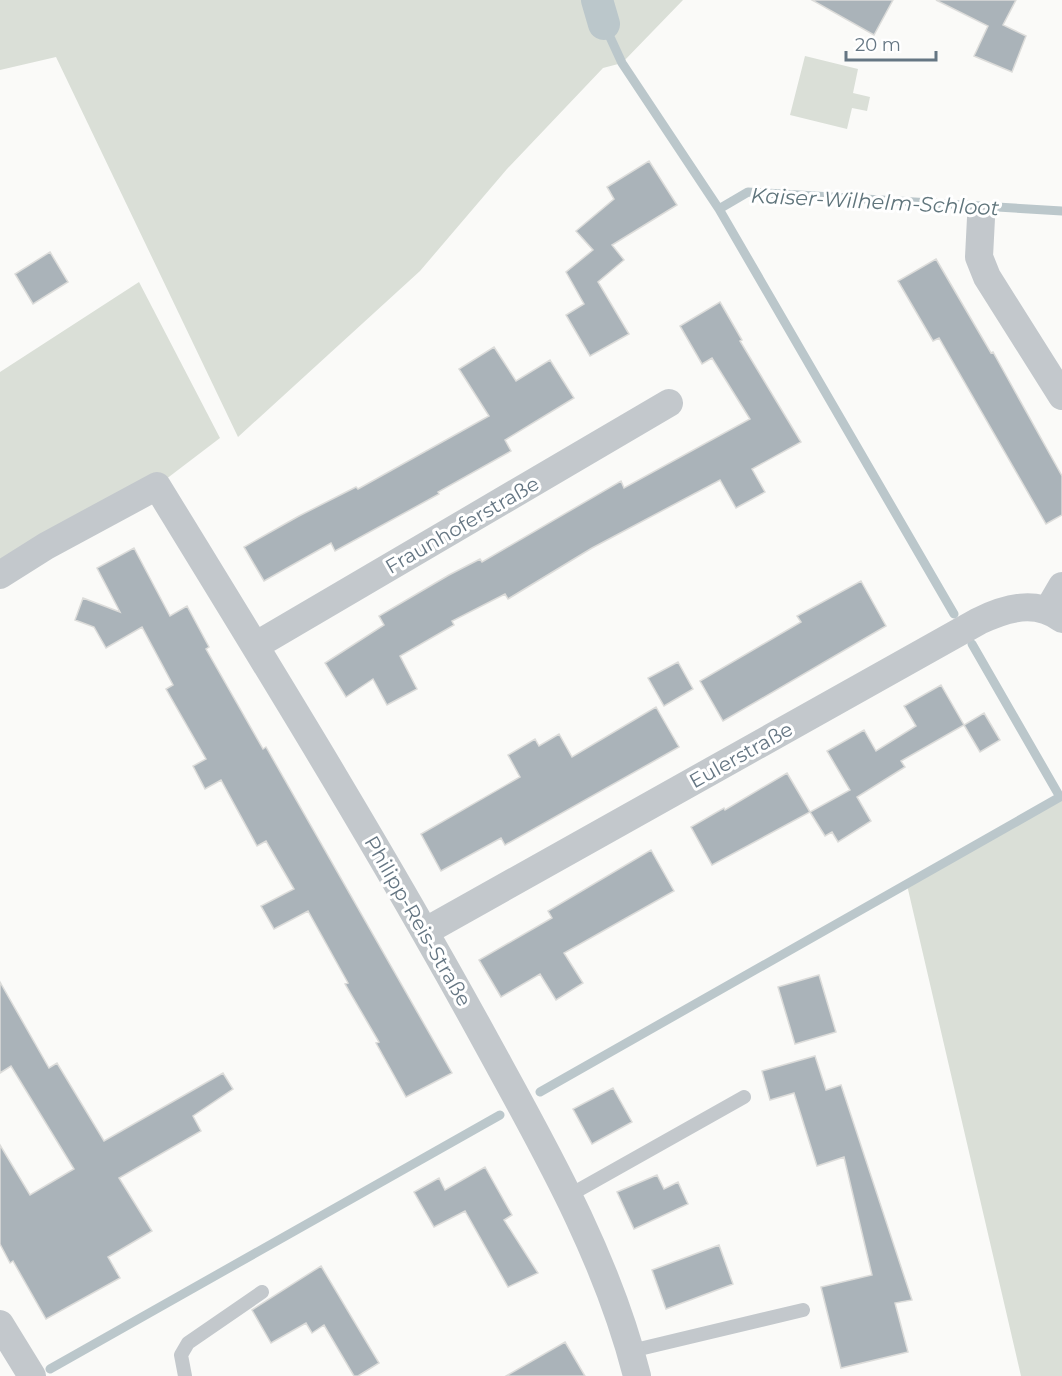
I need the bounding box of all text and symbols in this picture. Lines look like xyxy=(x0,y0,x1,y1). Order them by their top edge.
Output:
scale bar xyxy=(846,24,936,62)
text: 20 m xyxy=(855,34,901,56)
water label: Kaiser-Wilhelm-Schloot xyxy=(750,183,1000,221)
street label: Fraunhoferstraße xyxy=(381,471,543,579)
street label: Eulerstraße xyxy=(685,717,797,793)
street label: Philipp-Reis-Straße xyxy=(359,832,477,1010)

